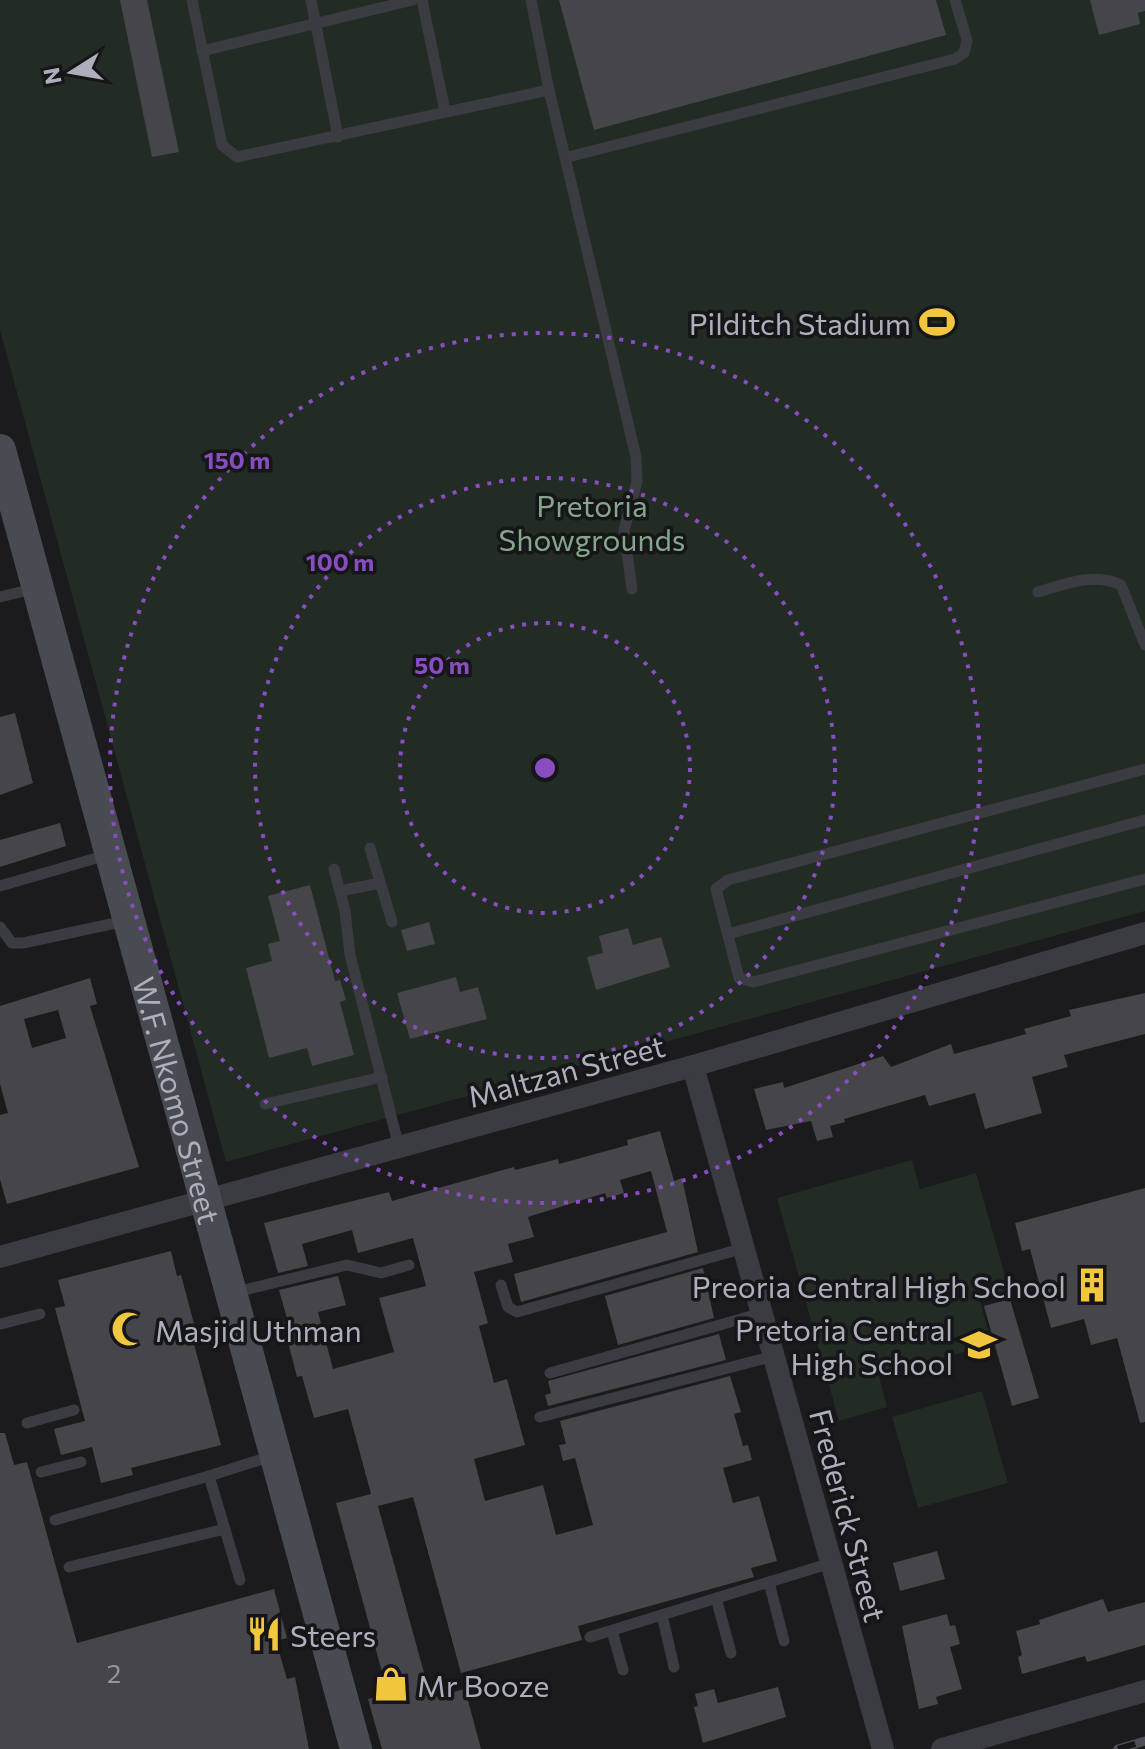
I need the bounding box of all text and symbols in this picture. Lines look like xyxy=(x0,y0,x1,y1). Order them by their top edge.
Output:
north arrow xyxy=(32,32,112,112)
text: N xyxy=(37,65,67,87)
sports icon: Pilditch Stadium xyxy=(918,303,956,341)
place label: Pilditch Stadium xyxy=(689,304,911,341)
text: 150 m xyxy=(204,445,270,474)
park label: Pretoria Showgrounds xyxy=(499,486,685,557)
text: 100 m xyxy=(306,547,374,576)
text: 50 m xyxy=(414,650,470,679)
centre of rings xyxy=(531,754,559,782)
street label: W.F. Nkomo Street xyxy=(127,973,230,1228)
street label: Maltzan Street xyxy=(463,1026,669,1114)
building icon: Preoria Central High School xyxy=(1073,1266,1111,1304)
place label: Preoria Central High School xyxy=(692,1267,1066,1304)
mosque icon: Masjid Uthman xyxy=(110,1310,148,1348)
place label: Pretoria Central High School xyxy=(735,1310,953,1381)
place label: Masjid Uthman xyxy=(155,1311,362,1348)
school or university icon: Pretoria Central High School xyxy=(960,1326,998,1364)
street label: Frederick Street xyxy=(803,1405,895,1625)
restaurant icon: Steers xyxy=(245,1615,283,1653)
place label: Steers xyxy=(290,1616,376,1653)
house number: 2 xyxy=(107,1657,121,1688)
shop icon: Mr Booze xyxy=(372,1665,410,1703)
place label: Mr Booze xyxy=(417,1666,549,1703)

